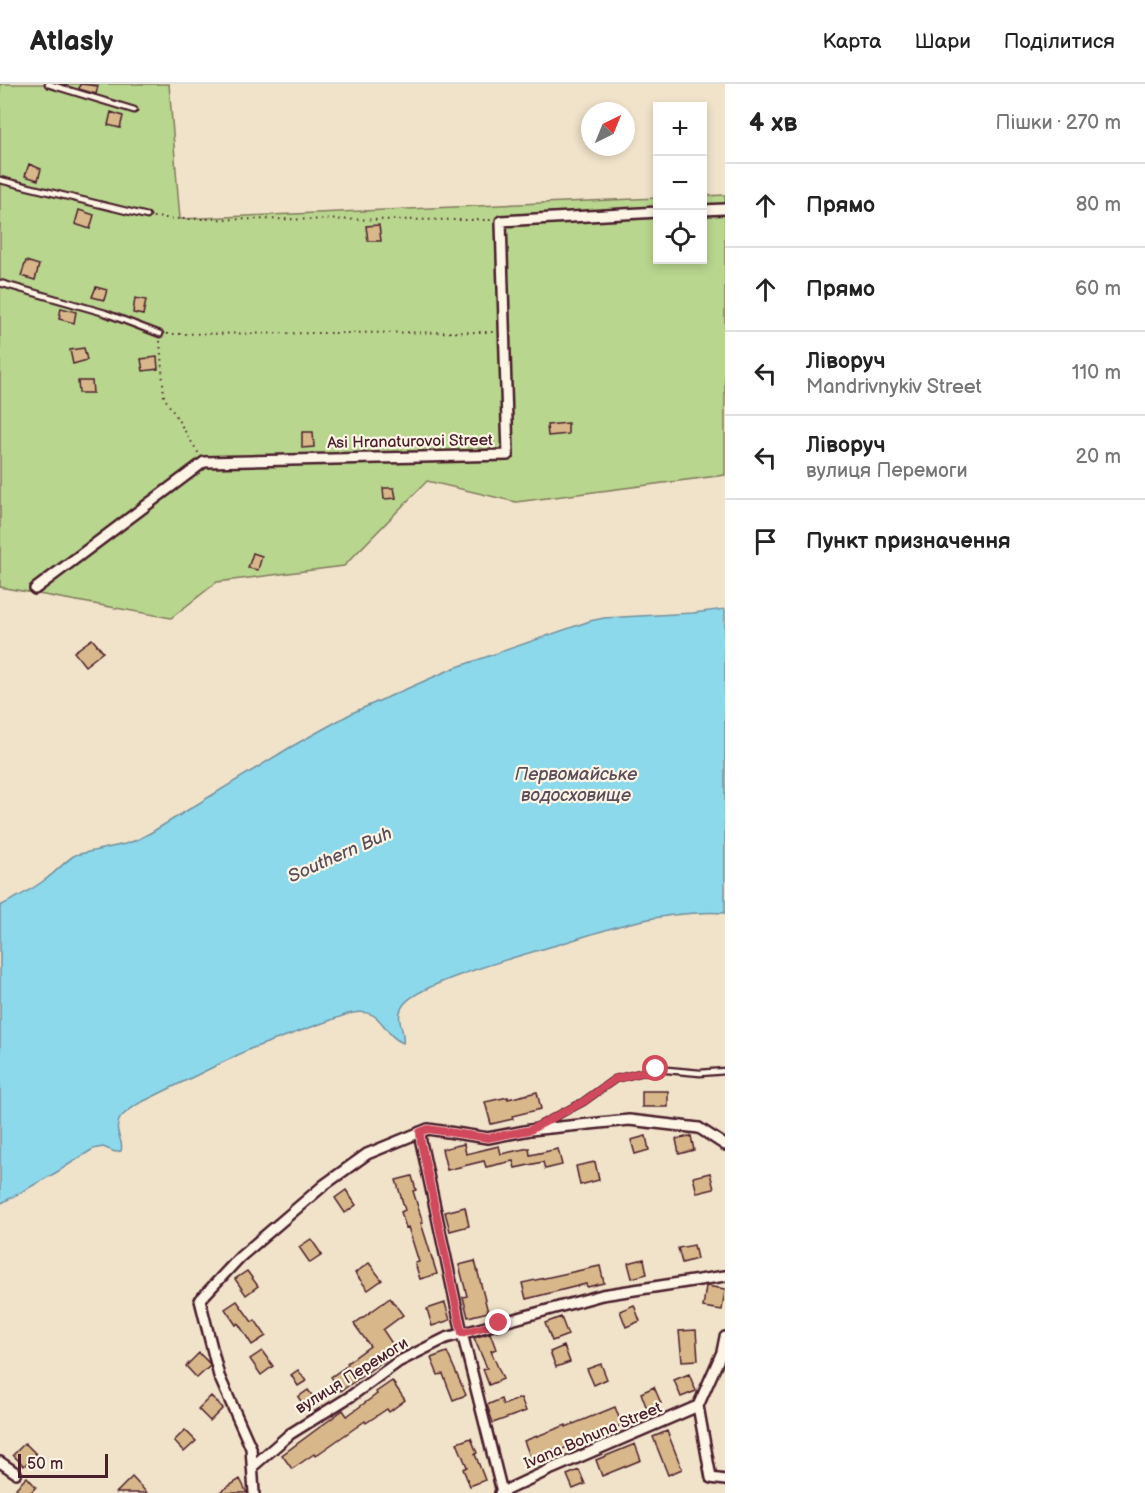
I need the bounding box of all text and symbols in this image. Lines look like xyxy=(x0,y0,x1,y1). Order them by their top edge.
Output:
text: Atlasly xyxy=(30,25,113,58)
text: Карта xyxy=(822,29,882,54)
text: Шари xyxy=(915,29,971,54)
text: Поділитися xyxy=(1004,29,1115,54)
north arrow xyxy=(581,102,635,156)
map controls xyxy=(653,102,707,264)
button: + xyxy=(653,102,707,156)
text: 4 хв xyxy=(749,108,797,139)
text: Пішки · 270 m xyxy=(996,111,1121,135)
button: − xyxy=(653,156,707,210)
icon: ahead xyxy=(749,189,782,222)
text: Прямо xyxy=(806,192,875,219)
text: 80 m xyxy=(1076,193,1121,217)
button: locate xyxy=(653,210,707,264)
icon: ahead xyxy=(749,273,782,306)
text: Прямо xyxy=(806,276,875,303)
text: 60 m xyxy=(1075,277,1121,301)
text: Ліворуч xyxy=(806,348,886,375)
icon: left xyxy=(749,357,782,390)
text: 110 m xyxy=(1072,361,1121,385)
text: Mandrivnykiv Street xyxy=(806,375,982,399)
street label: Asi Hranaturovoi Street xyxy=(327,431,493,453)
text: Ліворуч xyxy=(806,432,886,459)
icon: left xyxy=(749,441,782,474)
text: 20 m xyxy=(1076,445,1121,469)
text: вулиця Перемоги xyxy=(806,459,968,483)
icon: arrive xyxy=(749,525,782,558)
text: Пункт призначення xyxy=(806,528,1011,555)
water label: Первомайське водосховище xyxy=(515,764,637,806)
water label: Southern Buh xyxy=(285,823,395,887)
route start xyxy=(642,1055,668,1081)
route end xyxy=(485,1309,511,1335)
street label: вулиця Перемоги xyxy=(292,1334,412,1418)
street label: Ivana Bohuna Street xyxy=(521,1398,665,1474)
scale bar xyxy=(18,1451,108,1478)
text: 50 m xyxy=(27,1455,63,1474)

